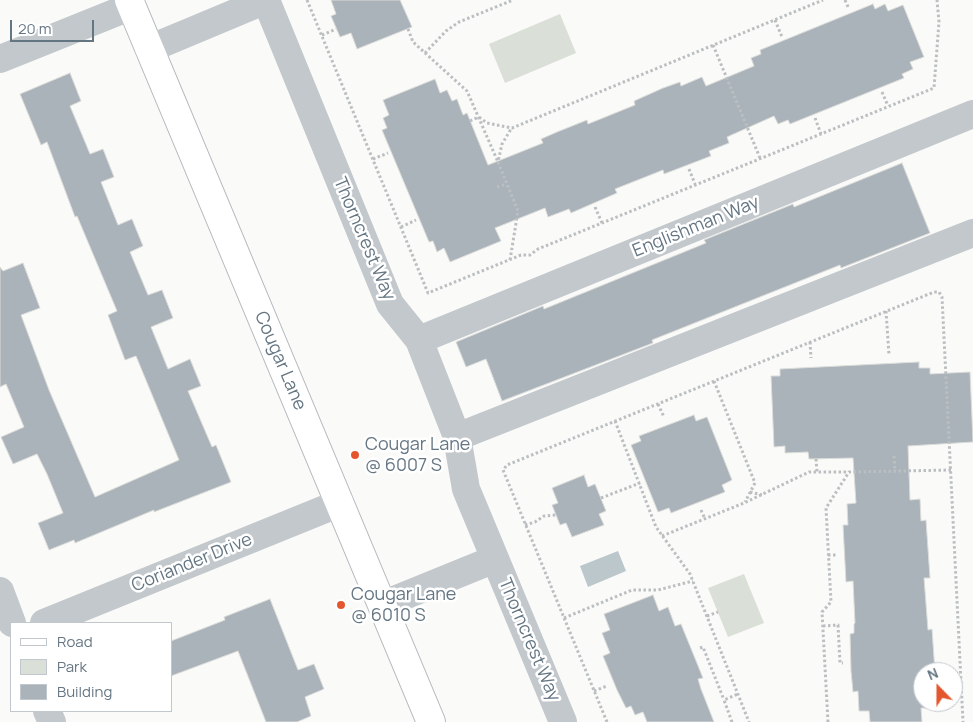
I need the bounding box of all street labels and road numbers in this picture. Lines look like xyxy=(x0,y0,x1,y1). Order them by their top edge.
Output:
street label: Thorncrest Way xyxy=(328,174,400,304)
street label: Englishman Way xyxy=(630,192,762,262)
street label: Cougar Lane xyxy=(249,308,311,414)
street label: Coriander Drive xyxy=(129,529,255,597)
street label: Thorncrest Way xyxy=(493,575,565,705)

